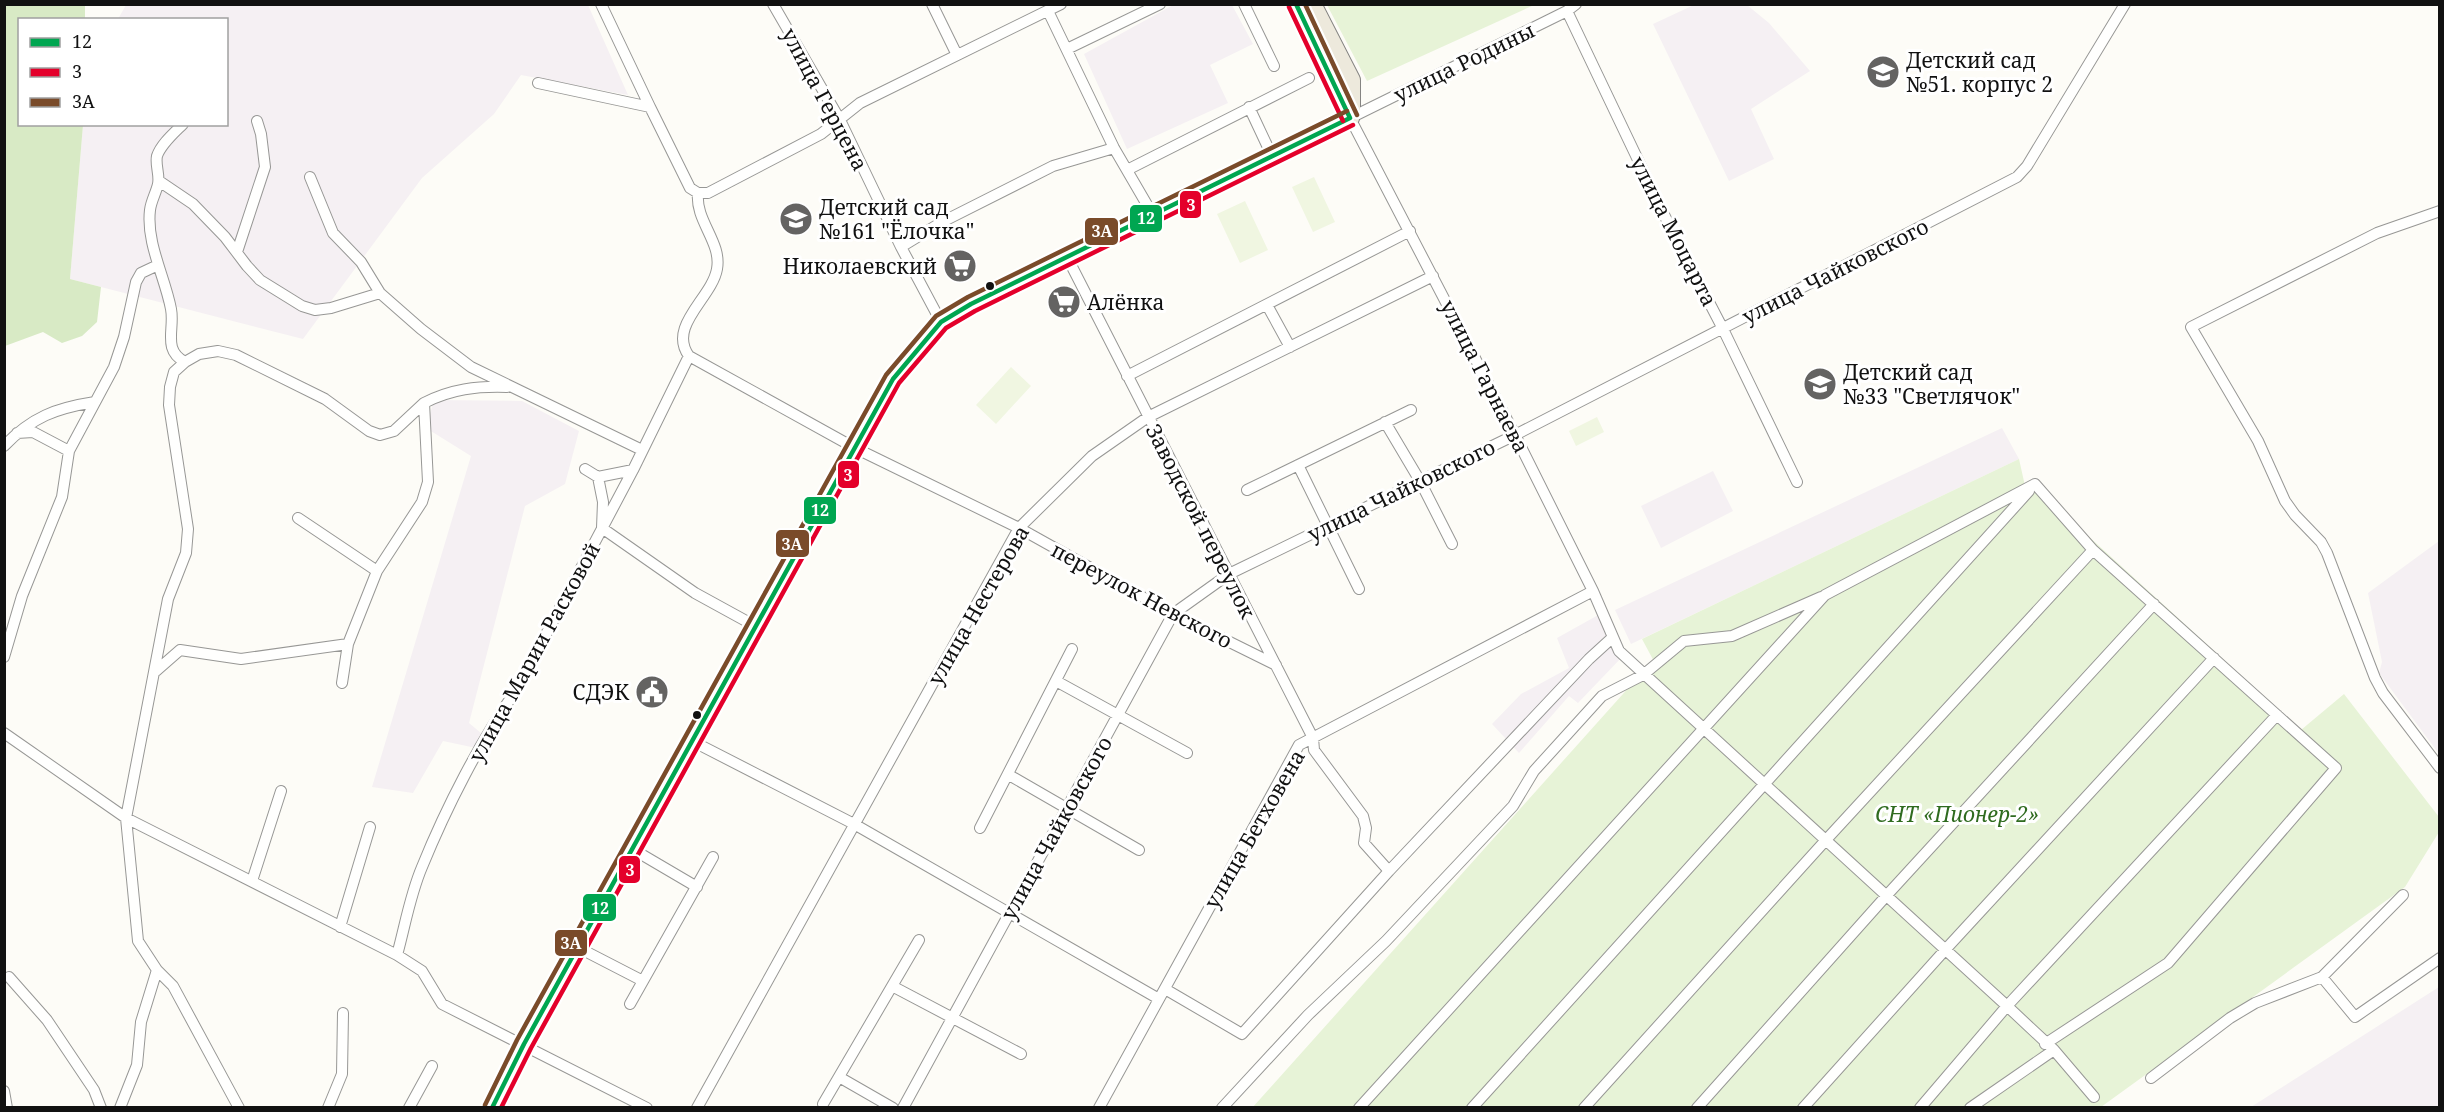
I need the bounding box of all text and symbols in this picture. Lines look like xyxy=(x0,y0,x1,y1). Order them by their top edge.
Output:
street label: улица Родины xyxy=(1389,16,1539,108)
legend xyxy=(18,18,228,126)
street label: улица Герцена xyxy=(776,23,874,175)
text: 12 xyxy=(72,29,92,53)
place label: Детский сад №51. корпус 2 xyxy=(1906,46,2053,98)
school or university icon: Детский сад №51. корпус 2 xyxy=(1865,54,1901,90)
text: 3 xyxy=(72,59,82,83)
text: 3А xyxy=(72,89,95,113)
street label: улица Моцарта xyxy=(1624,151,1724,311)
line badge: 3 xyxy=(1179,190,1202,219)
place label: Детский сад №161 "Ёлочка" xyxy=(819,193,974,245)
text: 3 xyxy=(1186,194,1196,216)
school or university icon: Детский сад №161 "Ёлочка" xyxy=(778,201,814,237)
line badge: 12 xyxy=(1129,204,1163,233)
text: 12 xyxy=(1137,207,1155,229)
street label: улица Чайковского xyxy=(1737,212,1933,330)
line badge: 3А xyxy=(1084,217,1119,246)
text: 3А xyxy=(1091,220,1113,242)
supermarket icon: Николаевский xyxy=(942,248,978,284)
place label: Николаевский xyxy=(783,252,937,280)
unlabelled marker xyxy=(984,280,996,292)
supermarket icon: Алёнка xyxy=(1046,284,1082,320)
place label: Алёнка xyxy=(1087,288,1164,316)
street label: улица Гарнаева xyxy=(1434,295,1536,457)
place label: Детский сад №33 "Светлячок" xyxy=(1843,358,2020,410)
school or university icon: Детский сад №33 "Светлячок" xyxy=(1802,366,1838,402)
street label: Заводской переулок xyxy=(1140,419,1262,624)
street label: улица Чайковского xyxy=(1302,432,1500,548)
line badge: 3 xyxy=(837,460,860,489)
text: 3 xyxy=(843,464,853,486)
line badge: 12 xyxy=(803,496,837,525)
text: 12 xyxy=(811,499,829,521)
street label: улица Нестерова xyxy=(921,520,1035,690)
line badge: 3А xyxy=(775,529,810,558)
text: 3А xyxy=(781,533,803,555)
street label: переулок Невского xyxy=(1047,535,1237,655)
street label: улица Марии Расковой xyxy=(462,537,606,767)
public building icon: СДЭК xyxy=(634,674,670,710)
place label: СДЭК xyxy=(573,678,629,706)
unlabelled marker xyxy=(691,709,703,721)
street label: улица Чайковского xyxy=(994,731,1118,925)
street label: улица Бетховена xyxy=(1197,744,1311,914)
park label: СНТ «Пионер-2» xyxy=(1875,800,2039,828)
line badge: 3 xyxy=(618,855,641,884)
text: 3 xyxy=(625,859,635,881)
line badge: 12 xyxy=(582,893,617,922)
text: 12 xyxy=(591,897,609,919)
line badge: 3А xyxy=(554,929,588,957)
text: 3А xyxy=(560,932,582,954)

